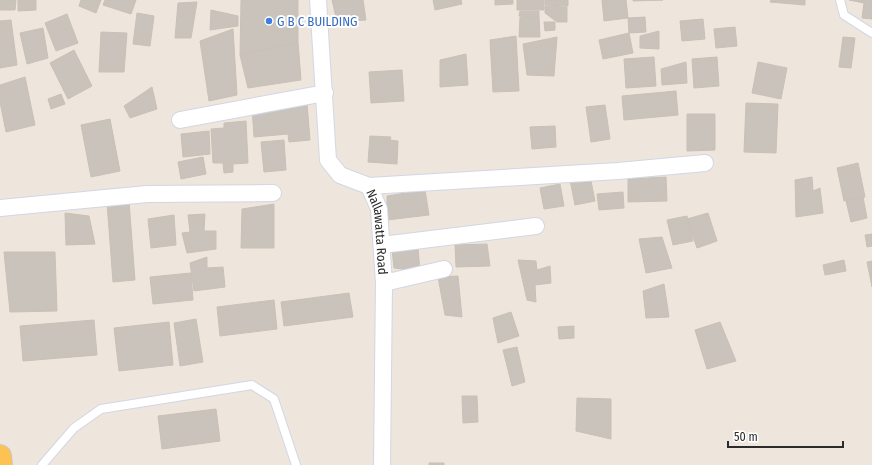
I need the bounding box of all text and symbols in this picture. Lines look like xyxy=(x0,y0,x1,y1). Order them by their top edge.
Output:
place label: G B C BUILDING xyxy=(277,14,358,29)
marker: G B C BUILDING xyxy=(264,16,274,26)
street label: Nallawatta Road xyxy=(364,187,391,275)
scale bar xyxy=(728,423,843,449)
text: 50 m xyxy=(734,430,758,444)

